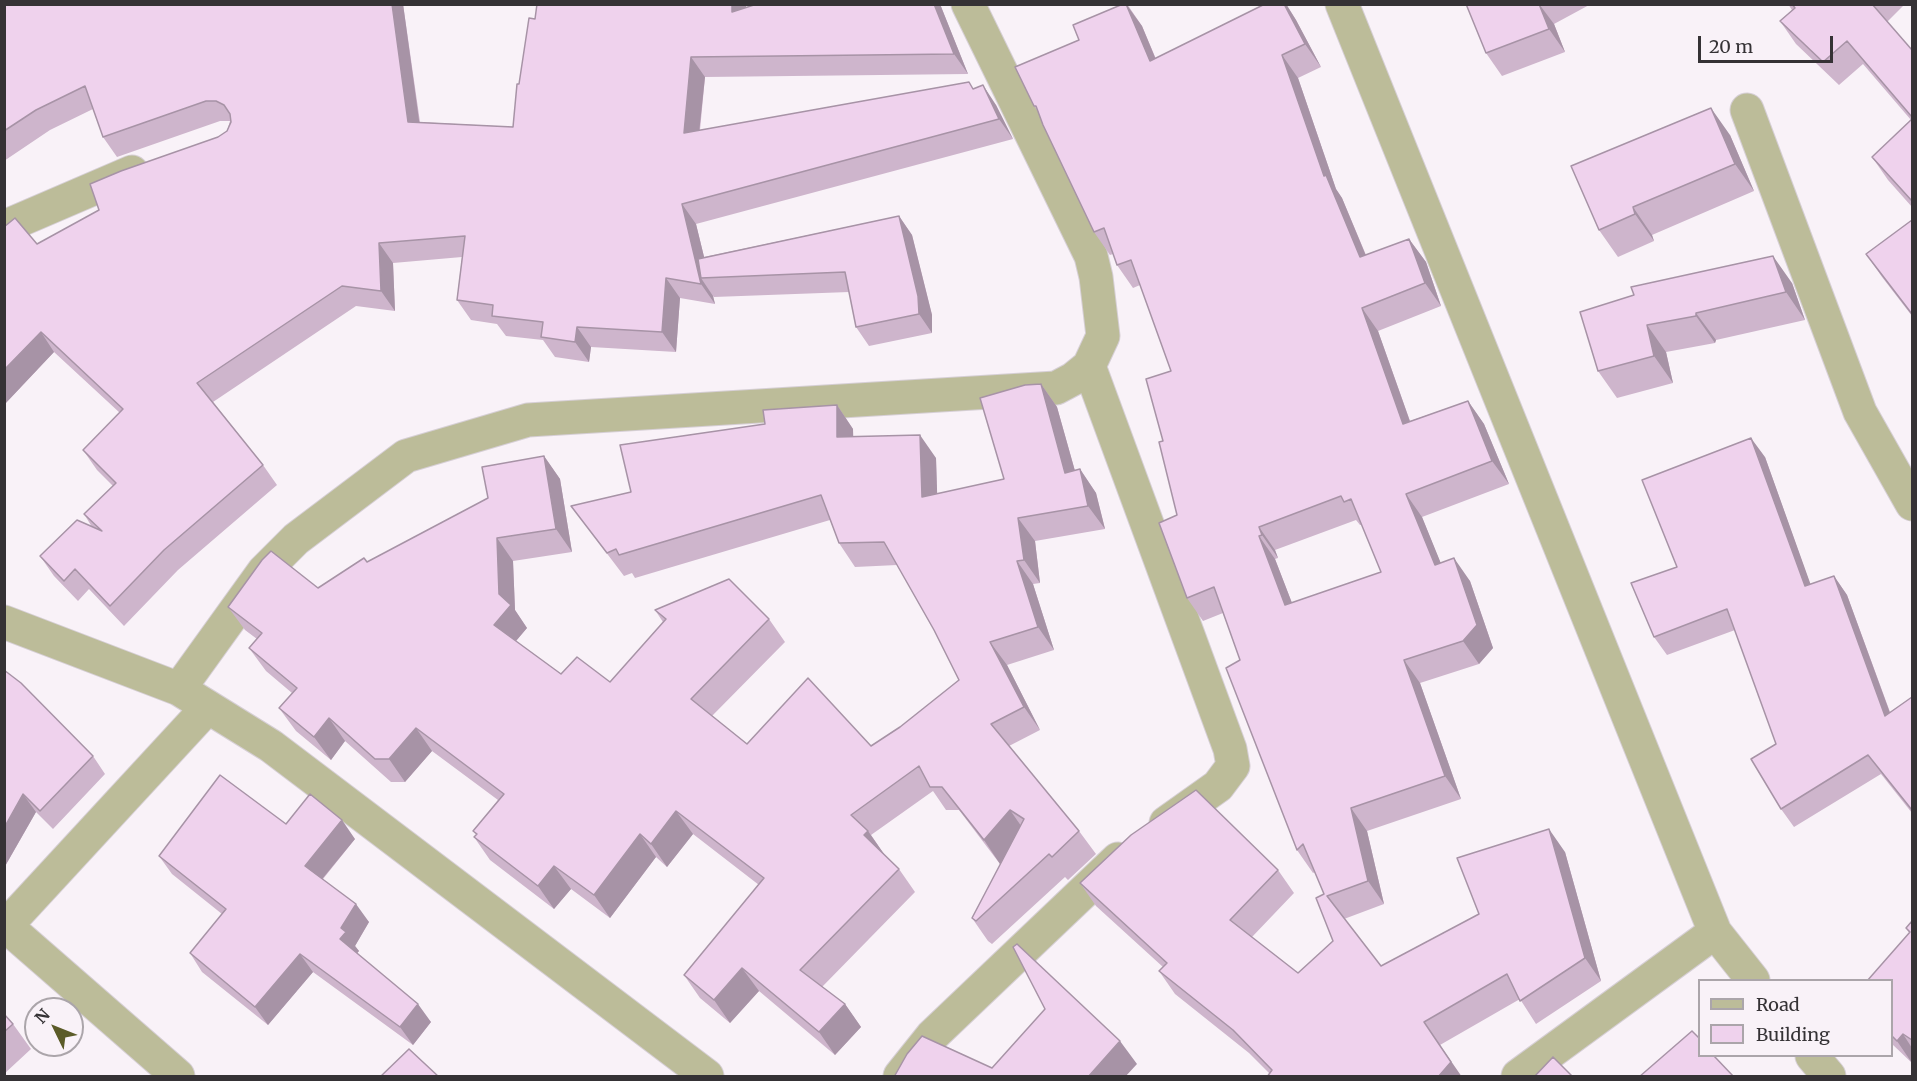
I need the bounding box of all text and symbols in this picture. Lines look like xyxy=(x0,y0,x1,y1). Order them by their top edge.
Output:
scale bar xyxy=(1701,24,1836,62)
text: 20 m xyxy=(1709,35,1753,58)
legend xyxy=(1698,979,1893,1057)
text: Road xyxy=(1756,993,1800,1016)
north arrow xyxy=(24,997,84,1057)
text: N xyxy=(31,1005,54,1028)
text: Building xyxy=(1756,1023,1830,1046)

